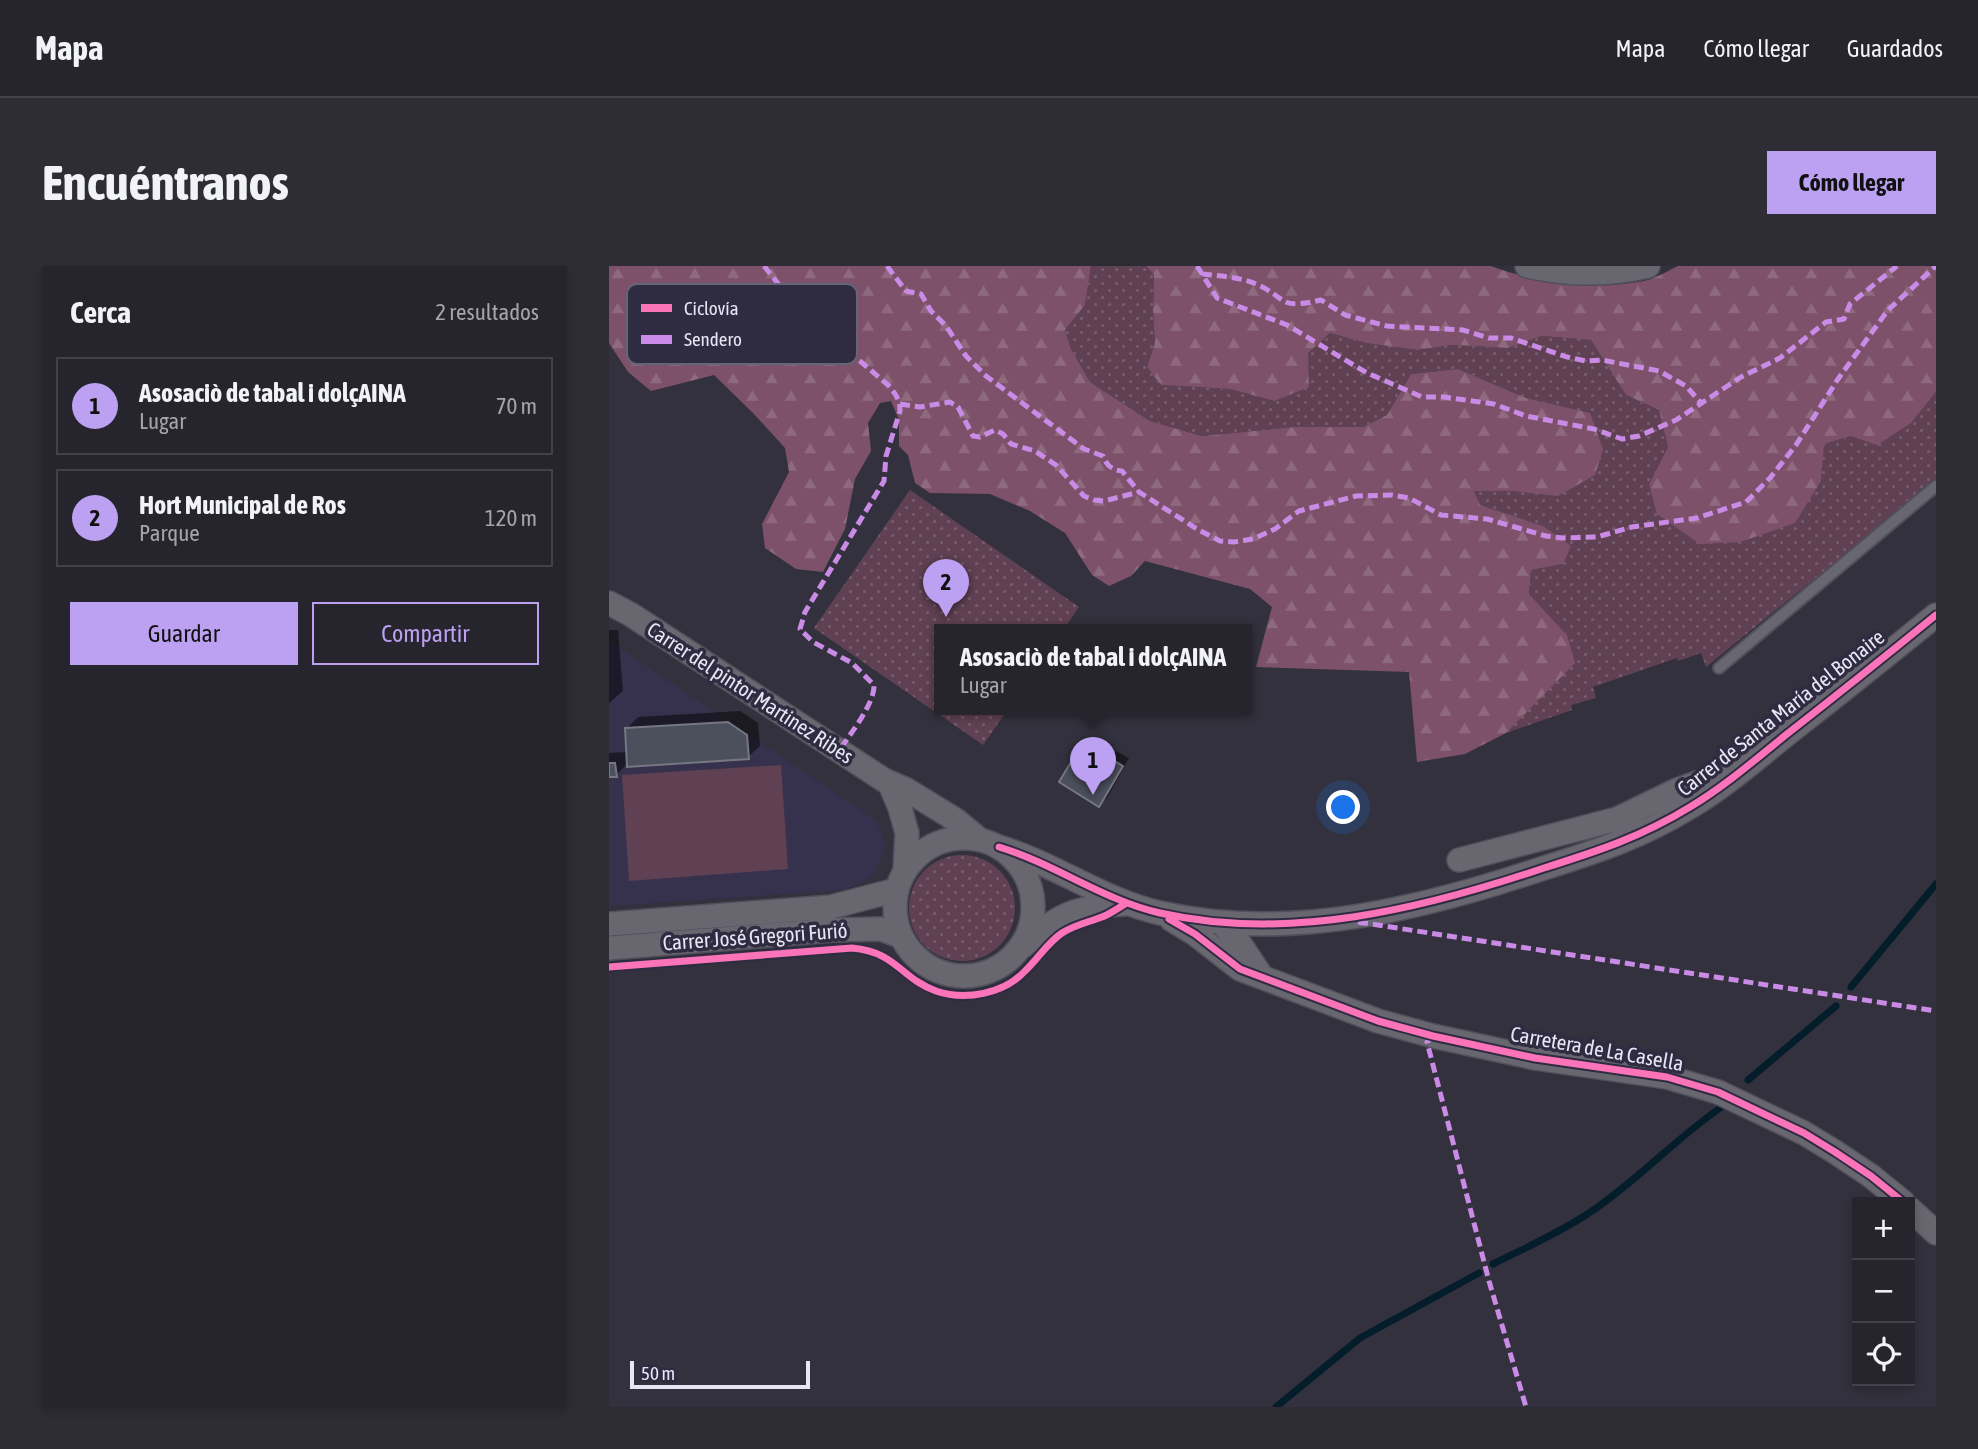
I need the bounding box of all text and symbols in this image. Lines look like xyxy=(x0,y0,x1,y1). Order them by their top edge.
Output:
text: Mapa xyxy=(35,29,103,67)
text: Mapa xyxy=(1616,35,1665,62)
text: Cómo llegar xyxy=(1703,35,1809,62)
text: Guardados xyxy=(1847,35,1943,62)
button: Cómo llegar xyxy=(1767,151,1936,214)
text: Encuéntranos xyxy=(42,154,289,210)
legend xyxy=(627,284,857,364)
text: Cerca xyxy=(70,295,131,329)
text: Ciclovía xyxy=(684,297,739,319)
text: 2 resultados xyxy=(435,299,539,325)
text: Sendero xyxy=(684,328,742,350)
text: Asosaciò de tabal i dolçAINA xyxy=(139,378,406,408)
text: 1 xyxy=(90,393,100,419)
text: 70 m xyxy=(496,393,537,419)
text: Lugar xyxy=(139,408,186,434)
text: Hort Municipal de Ros xyxy=(139,490,346,520)
text: 2 xyxy=(90,505,100,531)
text: 120 m xyxy=(485,505,537,531)
text: Parque xyxy=(139,520,200,546)
pin: 2 xyxy=(923,559,969,617)
button: Guardar xyxy=(70,602,298,665)
button: Compartir xyxy=(312,602,539,665)
street label: Carrer del pintor Martinez Ribes xyxy=(643,616,858,768)
popup xyxy=(934,624,1252,715)
street label: Carrer de Santa María del Bonaire xyxy=(1672,624,1889,800)
text: Asosaciò de tabal i dolçAINA xyxy=(960,642,1226,672)
text: Lugar xyxy=(960,672,1007,698)
pin: 1 xyxy=(1070,737,1116,795)
your location xyxy=(1326,790,1360,824)
street label: Carrer José Gregori Furió xyxy=(662,918,848,954)
street label: Carretera de La Casella xyxy=(1509,1021,1685,1075)
map controls xyxy=(1852,1197,1915,1386)
button: + xyxy=(1852,1197,1915,1260)
button: − xyxy=(1852,1260,1915,1323)
button: locate xyxy=(1852,1323,1915,1386)
scale bar xyxy=(630,1358,810,1390)
text: 50 m xyxy=(641,1362,675,1384)

